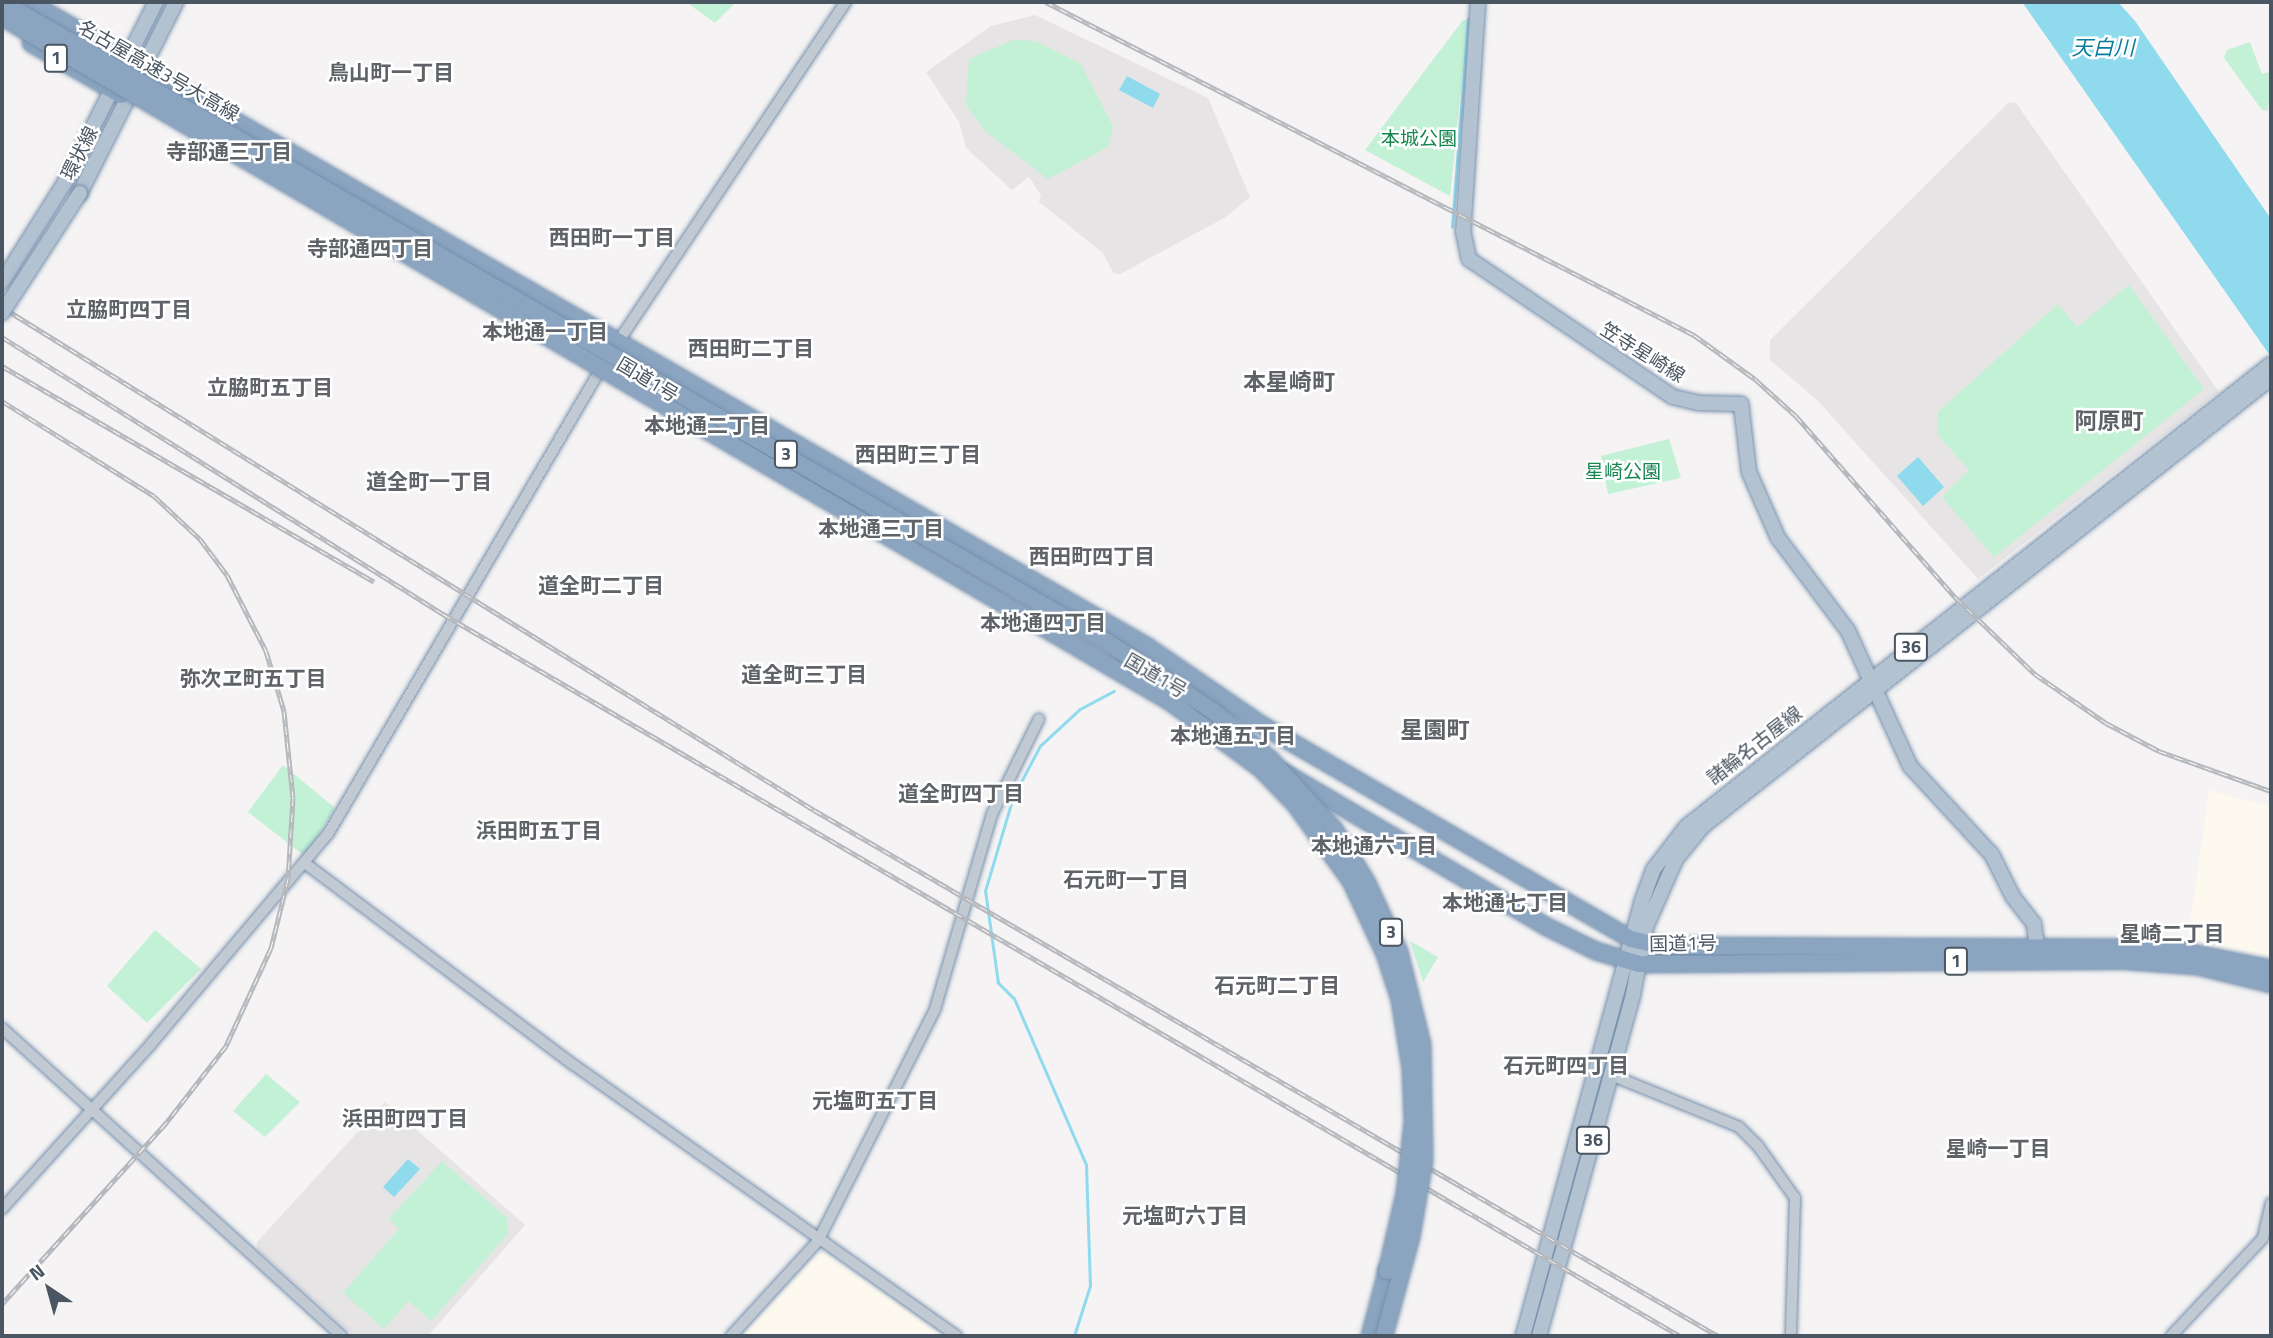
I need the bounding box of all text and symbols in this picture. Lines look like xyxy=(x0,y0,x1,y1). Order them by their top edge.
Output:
street label: 名古屋高速3号大高線 xyxy=(75,15,243,125)
water label: 天白川 xyxy=(2072,34,2134,60)
road number: 1 xyxy=(44,44,68,72)
district label: 鳥山町一丁目 xyxy=(328,59,454,85)
street label: 環状線 xyxy=(56,122,102,184)
park label: 本城公園 xyxy=(1381,127,1457,149)
district label: 寺部通三丁目 xyxy=(166,138,292,164)
district label: 西田町一丁目 xyxy=(549,224,675,250)
district label: 寺部通四丁目 xyxy=(307,235,433,261)
district label: 立脇町四丁目 xyxy=(66,296,192,322)
street label: 笠寺星崎線 xyxy=(1597,317,1689,387)
district label: 本地通一丁目 xyxy=(482,318,608,344)
district label: 西田町二丁目 xyxy=(688,335,814,361)
street label: 国道1号 xyxy=(613,352,683,406)
district label: 本星崎町 xyxy=(1243,368,1335,396)
district label: 立脇町五丁目 xyxy=(207,374,333,400)
district label: 阿原町 xyxy=(2075,407,2143,435)
district label: 本地通二丁目 xyxy=(644,412,770,438)
road number: 3 xyxy=(774,440,798,468)
district label: 西田町三丁目 xyxy=(855,441,981,467)
park label: 星崎公園 xyxy=(1585,460,1661,482)
district label: 道全町一丁目 xyxy=(366,468,492,494)
district label: 本地通三丁目 xyxy=(818,515,944,541)
district label: 西田町四丁目 xyxy=(1029,543,1155,569)
district label: 道全町二丁目 xyxy=(538,572,664,598)
district label: 本地通四丁目 xyxy=(980,609,1106,635)
road number: 36 xyxy=(1894,632,1928,662)
street label: 国道1号 xyxy=(1121,648,1191,702)
district label: 道全町三丁目 xyxy=(741,661,867,687)
district label: 弥次ヱ町五丁目 xyxy=(180,665,326,691)
street label: 諸輪名古屋線 xyxy=(1702,701,1806,789)
district label: 星園町 xyxy=(1401,716,1469,744)
district label: 本地通五丁目 xyxy=(1170,722,1296,748)
district label: 道全町四丁目 xyxy=(898,780,1024,806)
district label: 浜田町五丁目 xyxy=(476,817,602,843)
district label: 本地通六丁目 xyxy=(1311,832,1437,858)
district label: 石元町一丁目 xyxy=(1063,866,1189,892)
district label: 本地通七丁目 xyxy=(1442,889,1568,915)
road number: 3 xyxy=(1379,917,1403,946)
district label: 星崎二丁目 xyxy=(2120,920,2224,946)
street label: 国道1号 xyxy=(1649,931,1717,955)
road number: 1 xyxy=(1944,946,1968,976)
district label: 石元町二丁目 xyxy=(1214,972,1340,998)
district label: 石元町四丁目 xyxy=(1503,1052,1629,1078)
district label: 元塩町五丁目 xyxy=(812,1087,938,1113)
district label: 浜田町四丁目 xyxy=(342,1105,468,1131)
road number: 36 xyxy=(1576,1126,1610,1154)
district label: 星崎一丁目 xyxy=(1946,1135,2050,1161)
district label: 元塩町六丁目 xyxy=(1122,1202,1248,1228)
north arrow xyxy=(14,1254,84,1324)
text: N xyxy=(23,1256,50,1287)

